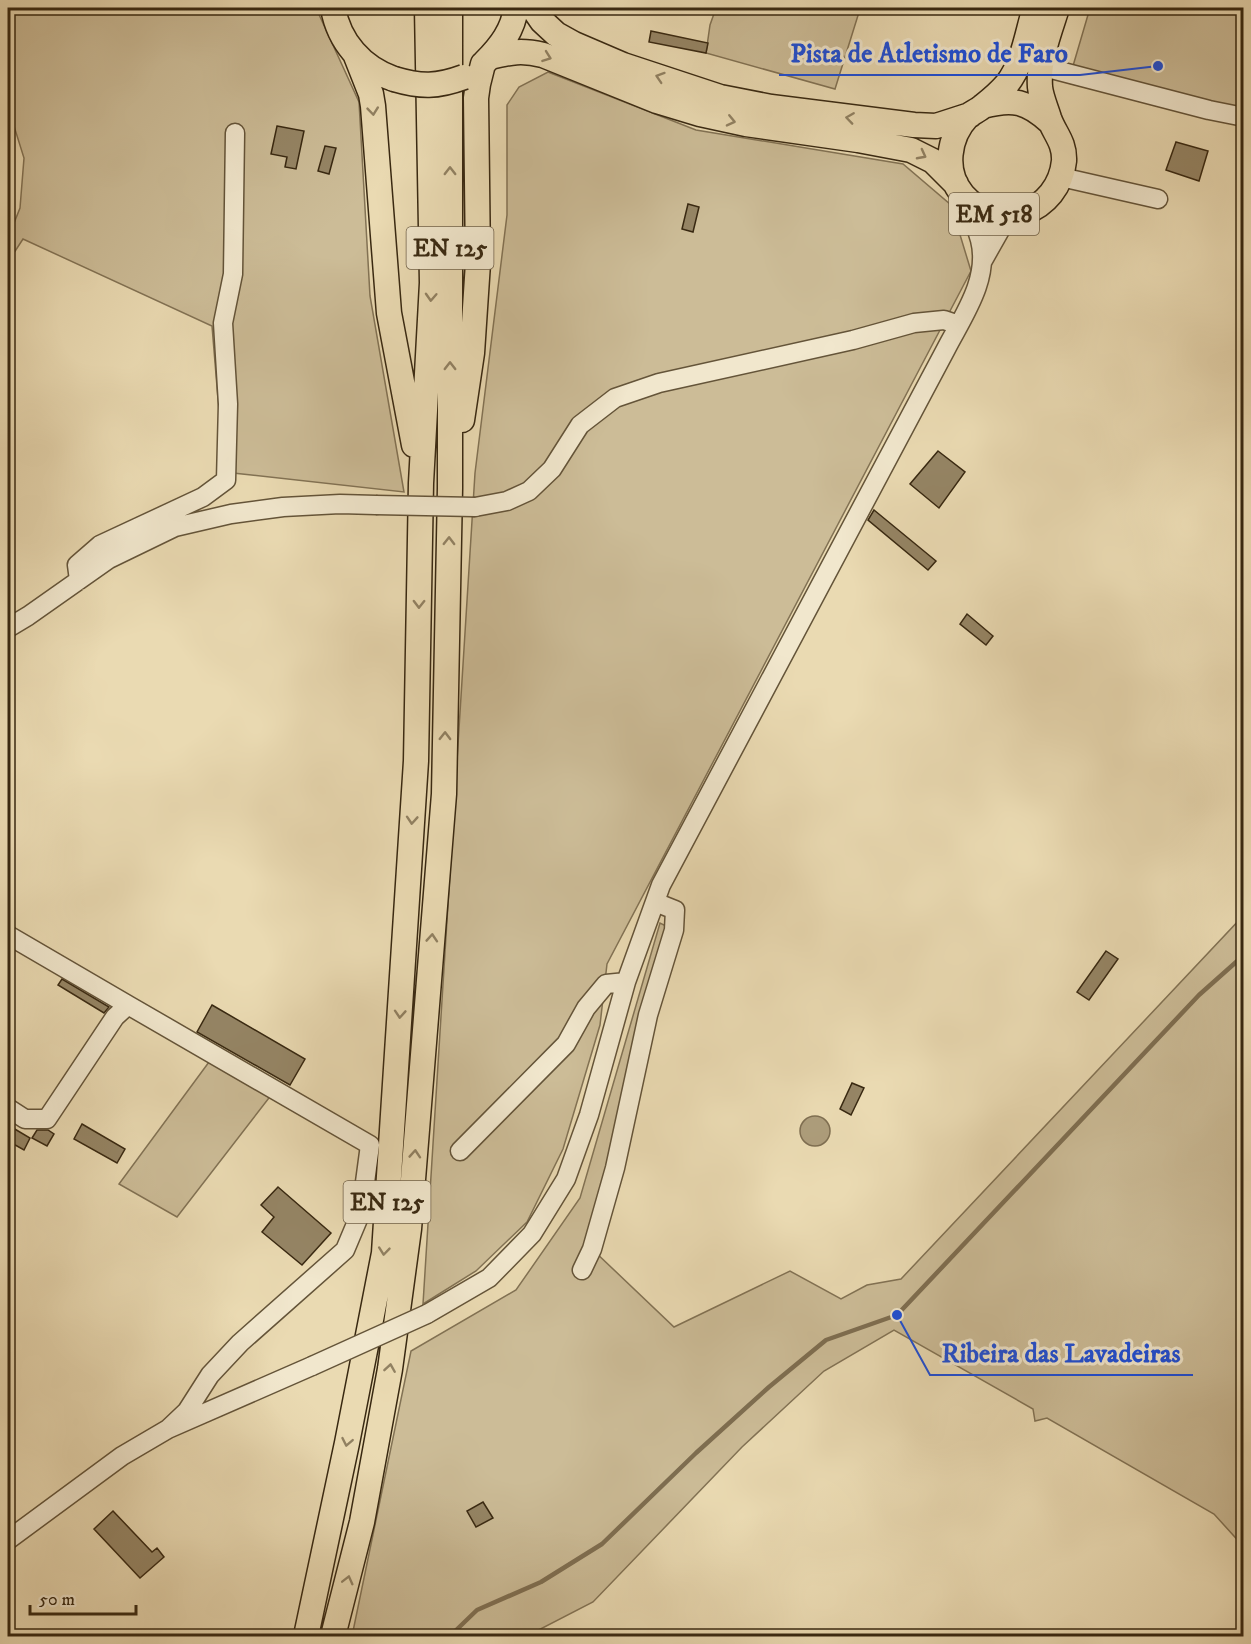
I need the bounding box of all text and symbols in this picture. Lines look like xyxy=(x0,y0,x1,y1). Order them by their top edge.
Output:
callout: Pista de Atletismo de Faro xyxy=(779,30,1080,75)
text: Pista de Atletismo de Faro xyxy=(790,37,1068,71)
one-way arrow xyxy=(541,49,552,62)
one-way arrow xyxy=(655,72,666,85)
one-way arrow xyxy=(366,107,379,116)
one-way arrow xyxy=(846,112,855,124)
one-way arrow xyxy=(726,113,736,126)
one-way arrow xyxy=(916,148,926,159)
one-way arrow xyxy=(444,167,456,176)
road number: EM 518 xyxy=(949,193,1039,235)
road number: EN 125 xyxy=(406,227,494,269)
one-way arrow xyxy=(425,292,438,301)
one-way arrow xyxy=(444,362,456,371)
one-way arrow xyxy=(442,536,455,545)
one-way arrow xyxy=(413,600,425,609)
one-way arrow xyxy=(438,731,451,740)
one-way arrow xyxy=(406,815,419,824)
one-way arrow xyxy=(425,934,438,943)
one-way arrow xyxy=(393,1010,406,1019)
one-way arrow xyxy=(409,1149,422,1158)
road number: EN 125 xyxy=(344,1181,430,1223)
one-way arrow xyxy=(378,1246,390,1255)
callout: Ribeira das Lavadeiras xyxy=(930,1330,1193,1375)
text: Ribeira das Lavadeiras xyxy=(941,1337,1181,1371)
one-way arrow xyxy=(384,1363,396,1373)
one-way arrow xyxy=(342,1437,355,1447)
one-way arrow xyxy=(340,1575,353,1585)
scale bar xyxy=(30,1578,136,1616)
text: 50 m xyxy=(39,1589,75,1611)

